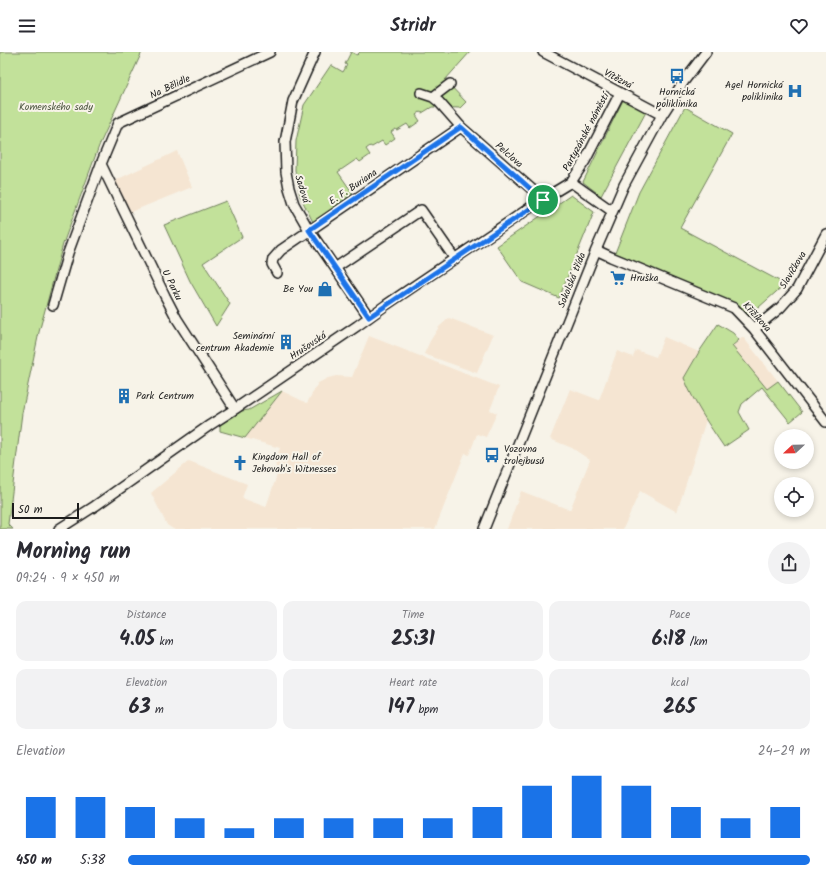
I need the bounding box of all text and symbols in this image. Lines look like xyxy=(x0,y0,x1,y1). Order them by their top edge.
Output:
text: Stridr xyxy=(390,12,436,41)
icon: menu xyxy=(16,15,38,37)
icon: heart xyxy=(788,15,810,37)
street label: Vítězná xyxy=(601,65,636,94)
bus stop icon: Hornická poliklinika xyxy=(668,67,686,85)
street label: Na Bělidle xyxy=(147,70,193,103)
place label: Agel Hornická poliklinika xyxy=(725,77,784,105)
hospital icon: Agel Hornická poliklinika xyxy=(786,82,804,100)
place label: Hornická poliklinika xyxy=(656,84,698,112)
street label: Partyzánské náměstí xyxy=(559,89,614,174)
park label: Komenského sady xyxy=(19,99,93,115)
street label: Pelclova xyxy=(491,138,527,172)
street label: E. F. Buriana xyxy=(326,165,381,209)
street label: Sadová xyxy=(290,173,314,206)
pin xyxy=(526,183,560,217)
icon: arrive xyxy=(532,189,554,211)
street label: Slavíčkova xyxy=(775,248,811,292)
street label: Sokolská třída xyxy=(554,250,590,310)
street label: U Parku xyxy=(158,267,186,303)
supermarket icon: Hruška xyxy=(609,269,627,287)
place label: Hruška xyxy=(630,270,659,286)
shop icon: Be You xyxy=(316,280,334,298)
place label: Be You xyxy=(283,281,313,297)
street label: Křižíkova xyxy=(739,298,775,336)
street label: Hrušovská xyxy=(286,327,331,364)
place label: Seminární centrum Akademie xyxy=(196,328,276,356)
building icon: Seminární centrum Akademie xyxy=(277,333,295,351)
building icon: Park Centrum xyxy=(115,387,133,405)
place label: Park Centrum xyxy=(136,388,194,404)
north arrow xyxy=(774,429,814,469)
map controls xyxy=(774,429,814,517)
place label: Vozovna trolejbusů xyxy=(504,441,545,469)
bus stop icon: Vozovna trolejbusů xyxy=(483,446,501,464)
place label: Kingdom Hall of Jehovah's Witnesses xyxy=(252,449,337,477)
church icon: Kingdom Hall of Jehovah's Witnesses xyxy=(231,454,249,472)
button: locate xyxy=(774,477,814,517)
scale bar xyxy=(12,501,79,520)
text: 50 m xyxy=(18,501,43,519)
text: Morning run xyxy=(16,535,131,570)
button: share xyxy=(768,542,810,584)
text: 09:24 · 9 × 450 m xyxy=(16,568,120,589)
text: Distance xyxy=(127,606,166,624)
text: Time xyxy=(402,606,424,624)
text: Pace xyxy=(669,606,690,624)
text: 4.05 xyxy=(119,624,155,656)
text: 25:31 xyxy=(391,624,435,656)
text: 6:18 xyxy=(652,624,685,656)
text: km xyxy=(155,633,174,651)
text: /km xyxy=(685,633,708,651)
text: Elevation xyxy=(126,674,167,692)
text: Heart rate xyxy=(389,674,437,692)
text: kcal xyxy=(671,674,689,692)
text: 63 xyxy=(129,692,151,724)
text: 147 xyxy=(388,692,414,724)
text: 265 xyxy=(663,692,696,724)
text: m xyxy=(151,701,164,719)
text: bpm xyxy=(414,701,438,719)
text: Elevation xyxy=(16,741,65,762)
text: 24–29 m xyxy=(758,741,810,762)
text: 450 m xyxy=(16,850,52,871)
text: 5:38 xyxy=(80,850,105,871)

